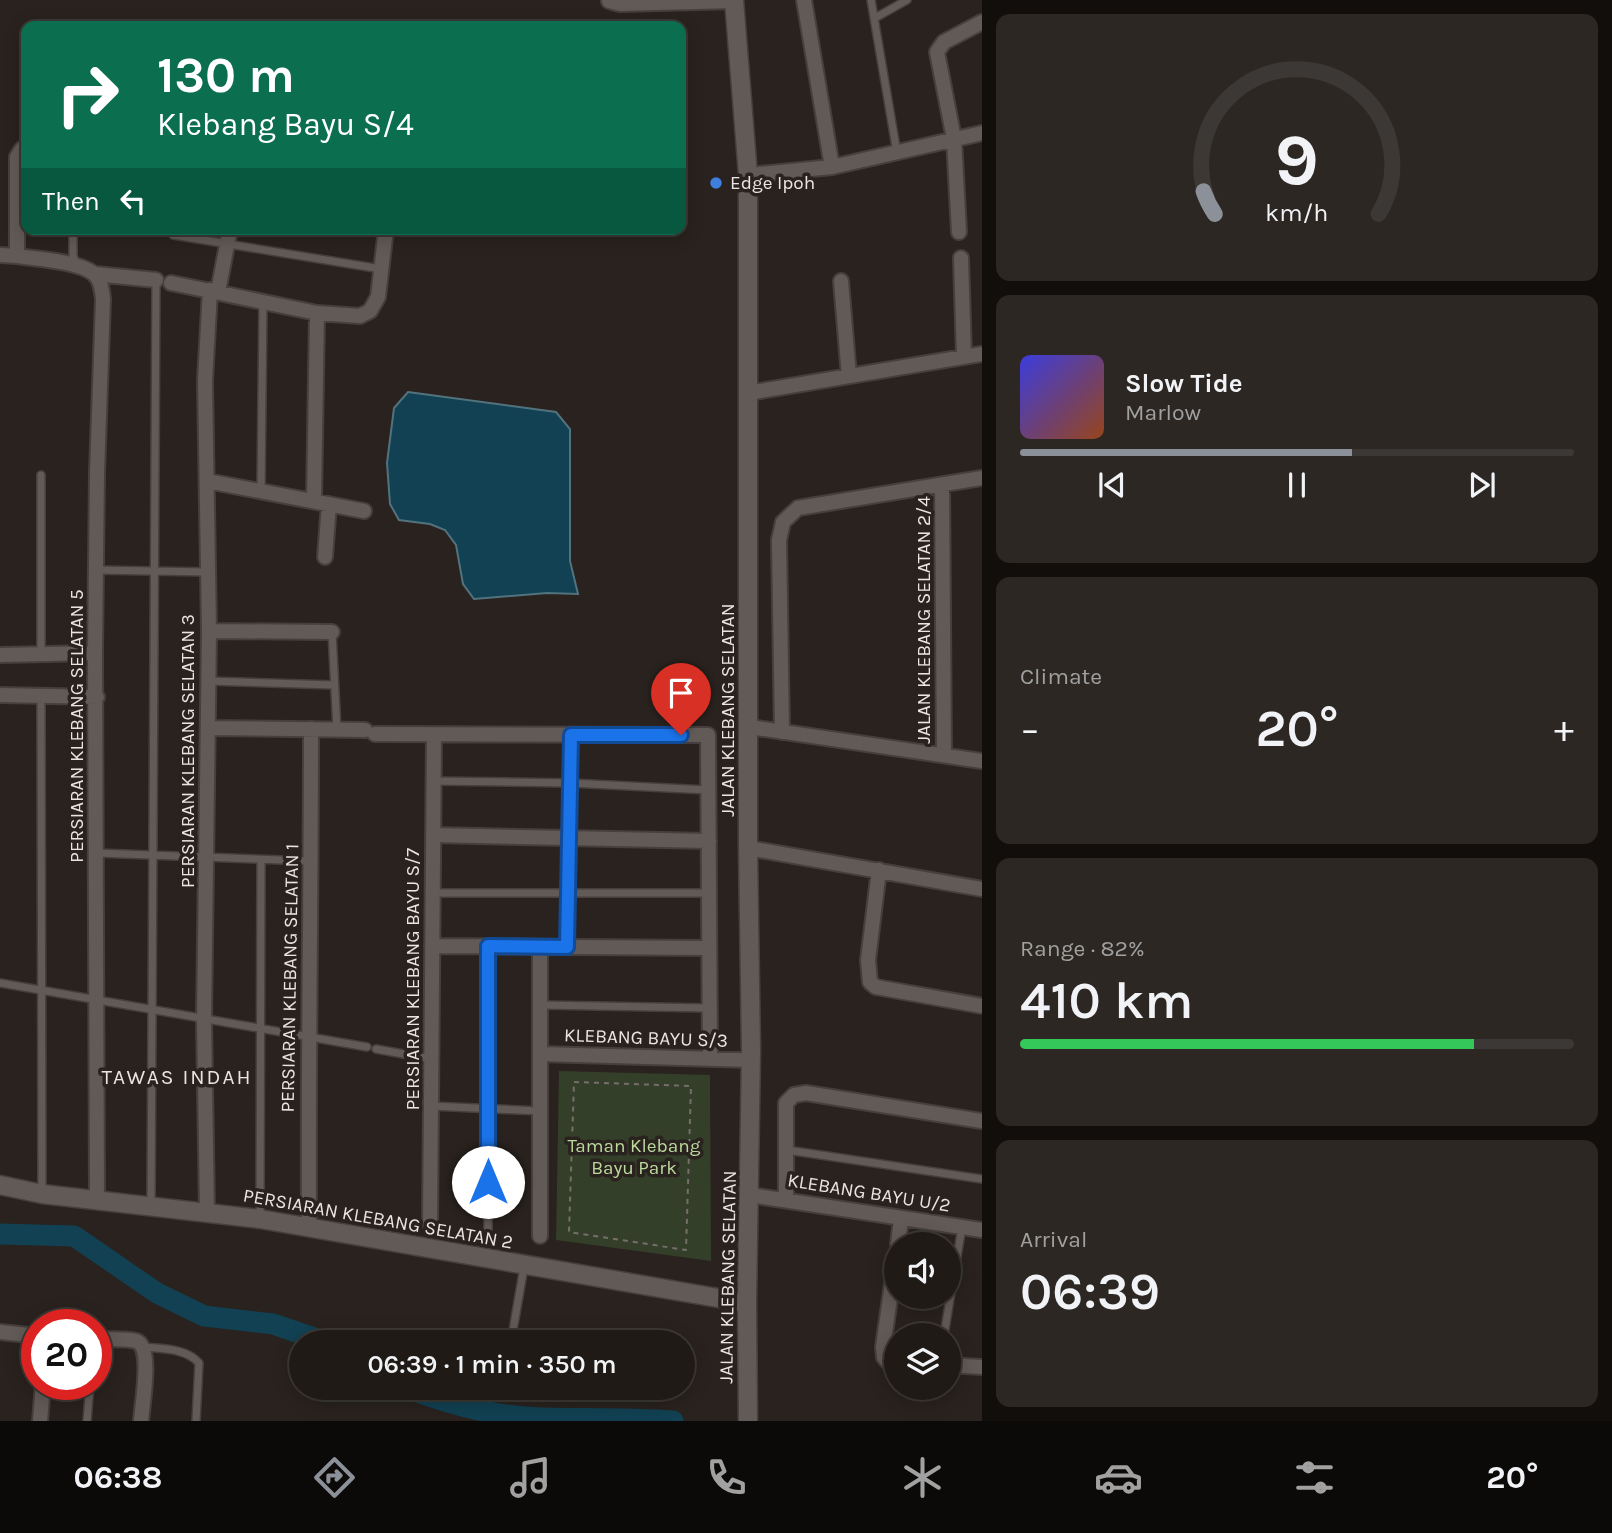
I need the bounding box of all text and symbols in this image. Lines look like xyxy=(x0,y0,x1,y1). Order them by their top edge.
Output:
text: 130 m xyxy=(157,47,295,104)
icon: right xyxy=(42,49,133,140)
text: Klebang Bayu S/4 xyxy=(157,106,414,143)
text: 9 xyxy=(1275,117,1319,202)
place label: Edge Ipoh xyxy=(730,172,815,194)
marker: Edge Ipoh xyxy=(708,175,724,191)
icon: left xyxy=(114,182,152,220)
text: Then xyxy=(42,186,100,217)
text: km/h xyxy=(1265,198,1329,227)
text: Slow Tide xyxy=(1125,368,1243,399)
text: Marlow xyxy=(1125,399,1201,426)
icon: previous xyxy=(1093,466,1131,504)
icon: pause xyxy=(1278,466,1316,504)
icon: next xyxy=(1463,466,1501,504)
street label: JALAN KLEBANG SELATAN 2/4 xyxy=(913,496,935,744)
street label: PERSIARAN KLEBANG SELATAN 5 xyxy=(66,589,88,863)
street label: JALAN KLEBANG SELATAN xyxy=(717,603,739,817)
street label: PERSIARAN KLEBANG SELATAN 3 xyxy=(177,614,199,888)
pin xyxy=(651,663,711,735)
text: Climate xyxy=(1020,663,1102,690)
icon: arrive xyxy=(662,674,700,712)
text: 20° xyxy=(1256,698,1338,759)
text: − xyxy=(1020,707,1040,752)
text: + xyxy=(1554,707,1574,752)
street label: PERSIARAN KLEBANG SELATAN 1 xyxy=(277,843,303,1113)
street label: PERSIARAN KLEBANG BAYU S/7 xyxy=(402,848,424,1110)
text: Range · 82% xyxy=(1020,935,1145,962)
text: 410 km xyxy=(1020,970,1193,1031)
street label: KLEBANG BAYU S/3 xyxy=(564,1024,728,1052)
district label: TAWAS INDAH xyxy=(101,1065,253,1089)
park label: Taman Klebang Bayu Park xyxy=(567,1135,701,1179)
position arrow xyxy=(451,1145,525,1219)
street label: KLEBANG BAYU U/2 xyxy=(786,1169,952,1217)
street label: JALAN KLEBANG SELATAN xyxy=(715,1170,741,1384)
street label: PERSIARAN KLEBANG SELATAN 2 xyxy=(241,1184,515,1254)
text: Arrival xyxy=(1020,1226,1087,1253)
map controls xyxy=(884,1232,961,1400)
button: sound xyxy=(884,1232,961,1309)
text: 06:39 xyxy=(1020,1261,1160,1322)
speed limit sign: 20 xyxy=(21,1309,112,1400)
button: layers xyxy=(884,1323,961,1400)
text: 06:39 · 1 min · 350 m xyxy=(367,1349,617,1380)
icon: directions xyxy=(310,1453,359,1502)
icon: music xyxy=(506,1453,555,1502)
icon: phone xyxy=(702,1453,751,1502)
icon: climate xyxy=(898,1453,947,1502)
icon: car xyxy=(1094,1453,1143,1502)
icon: filters xyxy=(1290,1453,1339,1502)
text: 06:38 xyxy=(74,1459,162,1496)
text: 20° xyxy=(1486,1459,1538,1496)

